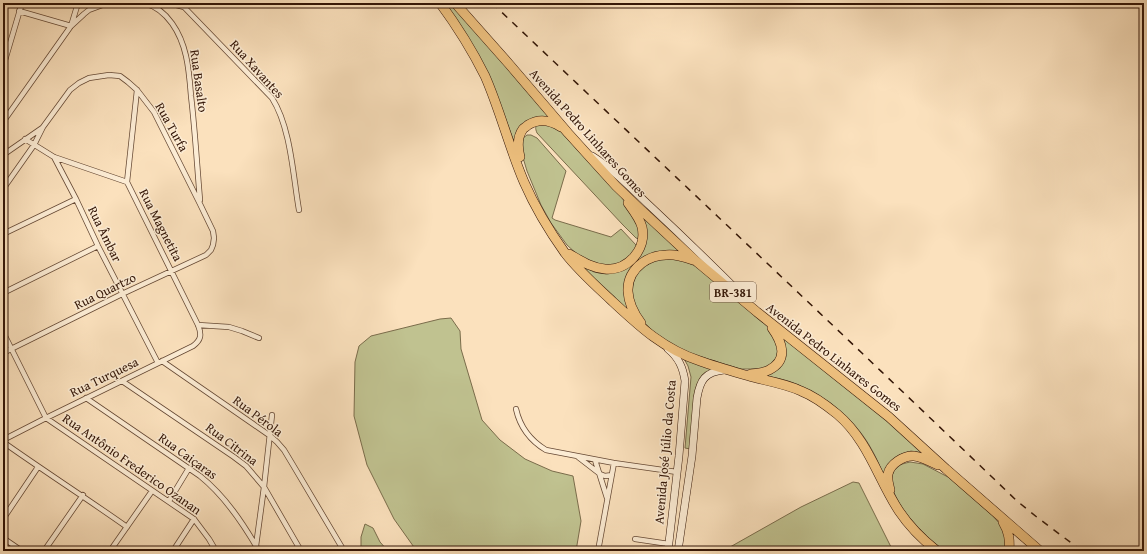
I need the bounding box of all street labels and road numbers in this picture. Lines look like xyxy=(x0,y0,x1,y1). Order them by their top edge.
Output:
street label: Rua Xavantes xyxy=(226,36,288,102)
street label: Rua Basalto xyxy=(185,48,213,114)
street label: Avenida Pedro Linhares Gomes xyxy=(525,64,651,202)
street label: Rua Turfa xyxy=(151,99,194,156)
street label: Rua Magnetita xyxy=(135,185,188,265)
street label: Rua Âmbar xyxy=(83,203,127,266)
street label: Rua Quartzo xyxy=(71,268,140,314)
road number: BR-381 xyxy=(710,282,756,302)
street label: Avenida Pedro Linhares Gomes xyxy=(762,298,906,416)
street label: Rua Turquesa xyxy=(66,352,142,402)
street label: Avenida José Júlio da Costa xyxy=(649,378,681,525)
street label: Rua Pérola xyxy=(229,391,288,442)
street label: Rua Antônio Frederico Ozanan xyxy=(59,409,206,520)
street label: Rua Citrina xyxy=(202,418,263,471)
street label: Rua Caiçaras xyxy=(155,428,221,484)

